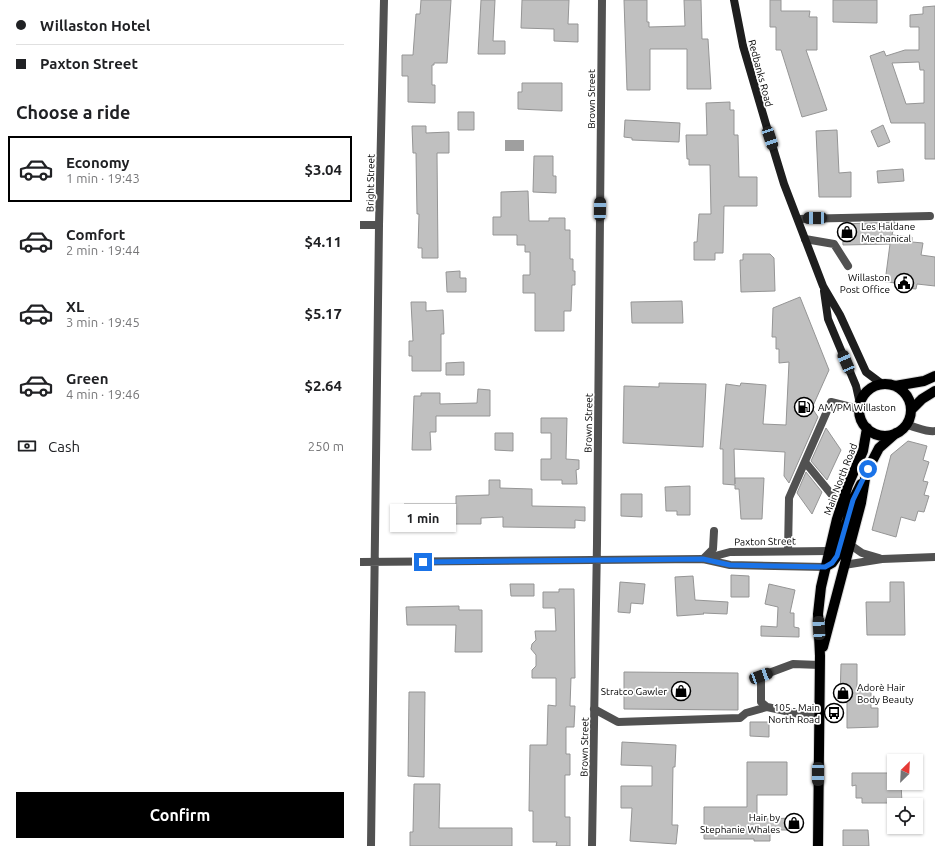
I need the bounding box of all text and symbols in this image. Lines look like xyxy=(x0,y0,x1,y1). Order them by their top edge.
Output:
text: Willaston Hotel xyxy=(40,17,150,34)
street label: Redbanks Road xyxy=(746,38,775,108)
text: Paxton Street xyxy=(40,55,138,72)
street label: Brown Street xyxy=(586,69,597,129)
text: Choose a ride xyxy=(16,102,130,122)
car xyxy=(761,125,779,151)
icon: car xyxy=(18,151,54,187)
text: Economy xyxy=(66,154,130,171)
street label: Bright Street xyxy=(364,154,377,212)
text: $3.04 xyxy=(304,161,342,178)
text: 1 min · 19:43 xyxy=(66,171,140,185)
car xyxy=(594,197,606,221)
car xyxy=(803,212,827,224)
shop icon: Les Haldane Mechanical xyxy=(836,221,858,243)
place label: Les Haldane Mechanical xyxy=(861,221,915,244)
icon: car xyxy=(18,223,54,259)
text: Comfort xyxy=(66,226,125,243)
text: $4.11 xyxy=(304,233,342,250)
text: 2 min · 19:44 xyxy=(66,243,140,257)
place label: Willaston Post Office xyxy=(840,272,890,295)
public building icon: Willaston Post Office xyxy=(893,272,915,294)
icon: car xyxy=(18,295,54,331)
text: XL xyxy=(66,298,84,315)
text: $5.17 xyxy=(304,305,342,322)
text: 3 min · 19:45 xyxy=(66,315,140,329)
car xyxy=(836,349,856,375)
icon: car xyxy=(18,367,54,403)
text: Green xyxy=(66,370,108,387)
text: $2.64 xyxy=(304,377,342,394)
text: 4 min · 19:46 xyxy=(66,387,140,401)
street label: Brown Street xyxy=(582,393,595,453)
fuel station icon: AM/PM Willaston xyxy=(793,396,815,418)
place label: AM/PM Willaston xyxy=(818,402,896,413)
icon: cash xyxy=(16,435,38,457)
text: Cash xyxy=(48,438,80,455)
text: 250 m xyxy=(308,439,344,453)
street label: Main North Road xyxy=(822,442,859,517)
route start xyxy=(859,460,877,478)
callout: 1 min xyxy=(390,504,456,532)
text: 1 min xyxy=(407,511,439,525)
street label: Paxton Street xyxy=(734,535,796,548)
route end xyxy=(414,553,432,571)
car xyxy=(812,616,826,640)
car xyxy=(748,666,774,686)
shop icon: Stratco Gawler xyxy=(670,680,692,702)
shop icon: Adorè Hair Body Beauty xyxy=(832,682,854,704)
place label: Adorè Hair Body Beauty xyxy=(857,682,914,705)
place label: Stratco Gawler xyxy=(601,686,667,697)
place label: 105 - Main North Road xyxy=(768,702,820,725)
bus stop icon: 105 - Main North Road xyxy=(823,702,845,724)
street label: Brown Street xyxy=(578,717,591,777)
north arrow xyxy=(887,754,923,790)
map controls xyxy=(887,754,923,834)
car xyxy=(812,762,824,786)
button: Confirm xyxy=(16,792,344,838)
button: locate xyxy=(887,798,923,834)
place label: Hair by Stephanie Whales xyxy=(700,812,780,835)
shop icon: Hair by Stephanie Whales xyxy=(783,812,805,834)

